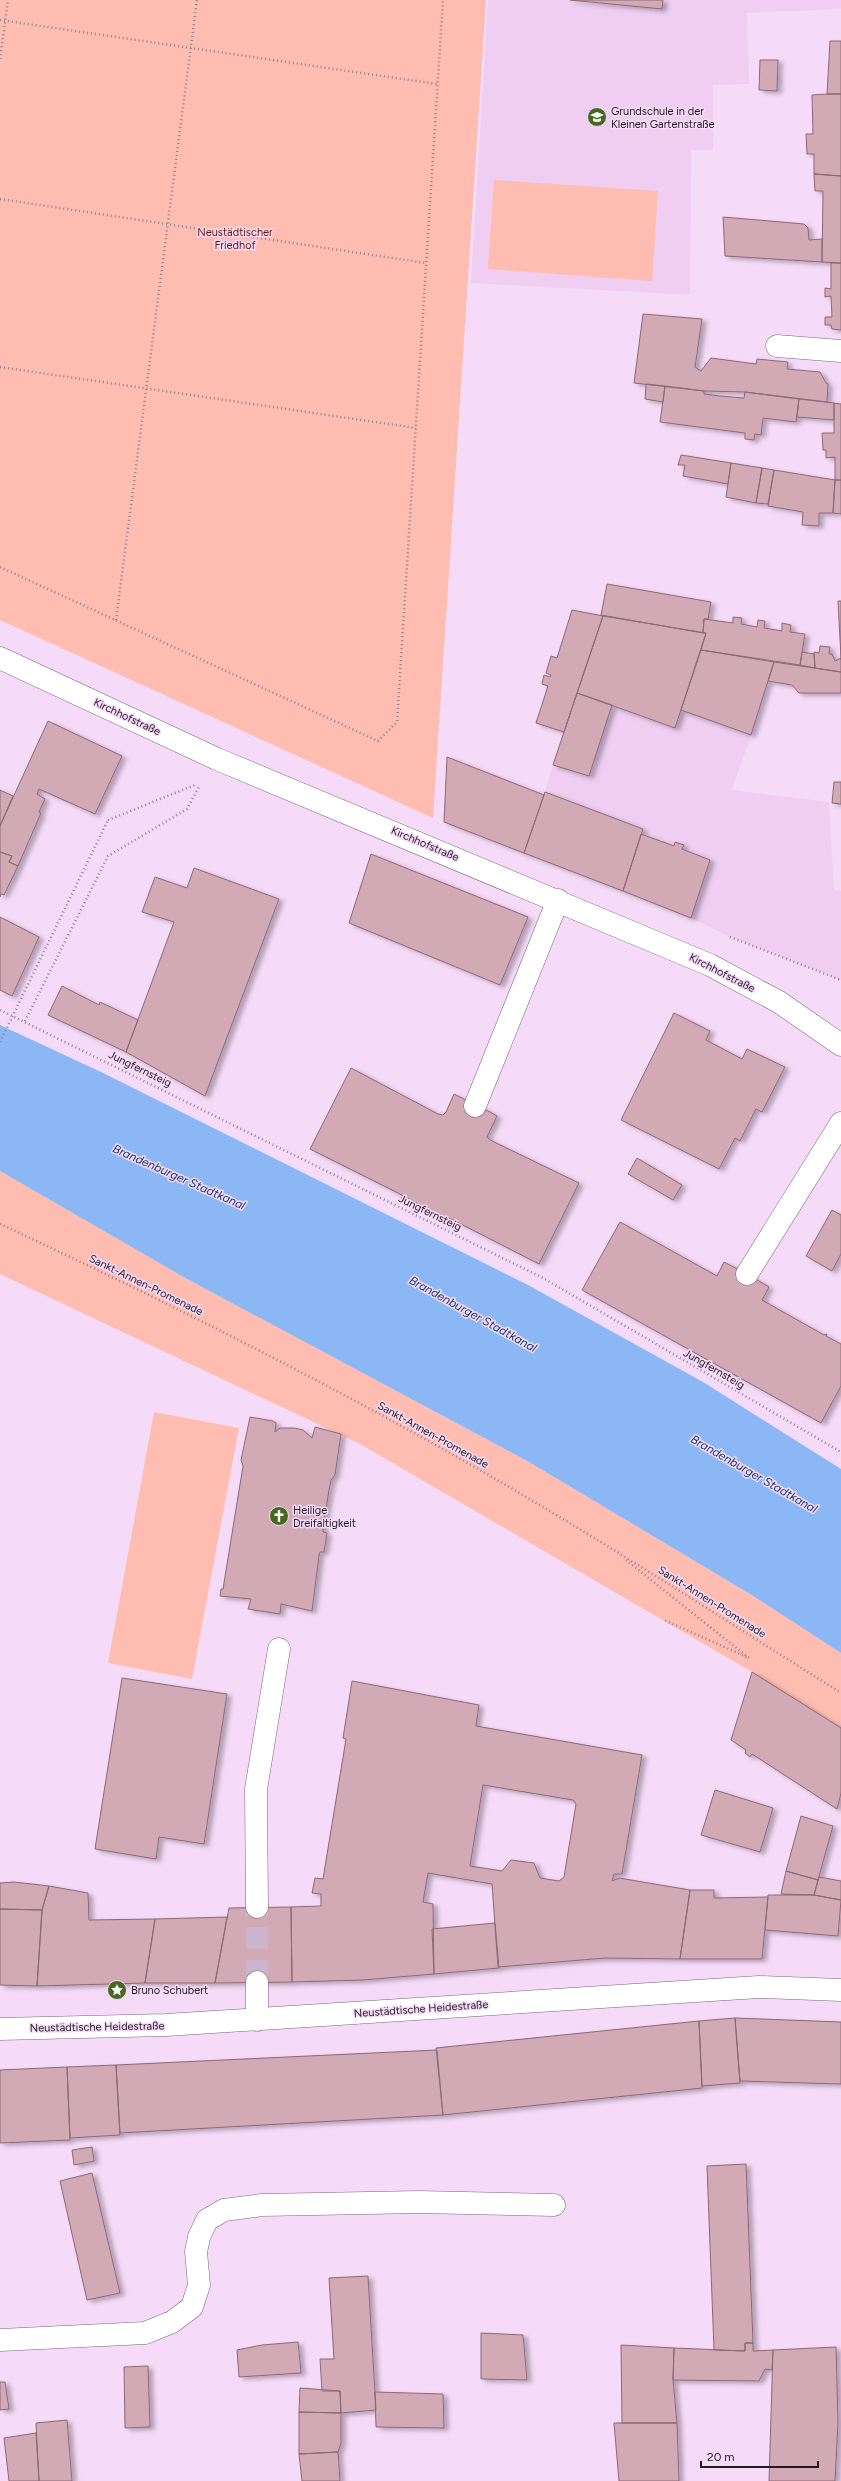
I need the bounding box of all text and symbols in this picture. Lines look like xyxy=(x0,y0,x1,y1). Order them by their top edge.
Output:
place label: Grundschule in der Kleinen Gartenstraße xyxy=(611,105,714,131)
school or university icon: Grundschule in der Kleinen Gartenstraße xyxy=(586,106,608,128)
park label: Neustädtischer Friedhof xyxy=(197,226,273,252)
street label: Kirchhofstraße xyxy=(91,696,163,738)
street label: Kirchhofstraße xyxy=(389,824,461,864)
street label: Kirchhofstraße xyxy=(687,951,757,995)
street label: Jungfernsteig xyxy=(106,1048,174,1090)
water label: Brandenburger Stadtkanal xyxy=(110,1141,248,1213)
street label: Jungfernsteig xyxy=(396,1192,464,1234)
street label: Sankt-Annen-Promenade xyxy=(87,1252,205,1318)
water label: Brandenburger Stadtkanal xyxy=(407,1273,540,1355)
street label: Jungfernsteig xyxy=(681,1346,747,1392)
street label: Sankt-Annen-Promenade xyxy=(375,1399,491,1471)
water label: Brandenburger Stadtkanal xyxy=(688,1432,820,1516)
place label: Heilige Dreifaltigkeit xyxy=(293,1504,356,1530)
church icon: Heilige Dreifaltigkeit xyxy=(268,1505,290,1527)
street label: Sankt-Annen-Promenade xyxy=(656,1563,768,1641)
place icon: Bruno Schubert xyxy=(106,1979,128,2001)
place label: Bruno Schubert xyxy=(131,1984,208,1997)
street label: Neustädtische Heidestraße xyxy=(353,1998,489,2020)
street label: Neustädtische Heidestraße xyxy=(30,2019,164,2035)
scale bar xyxy=(701,2443,818,2469)
text: 20 m xyxy=(707,2450,735,2464)

